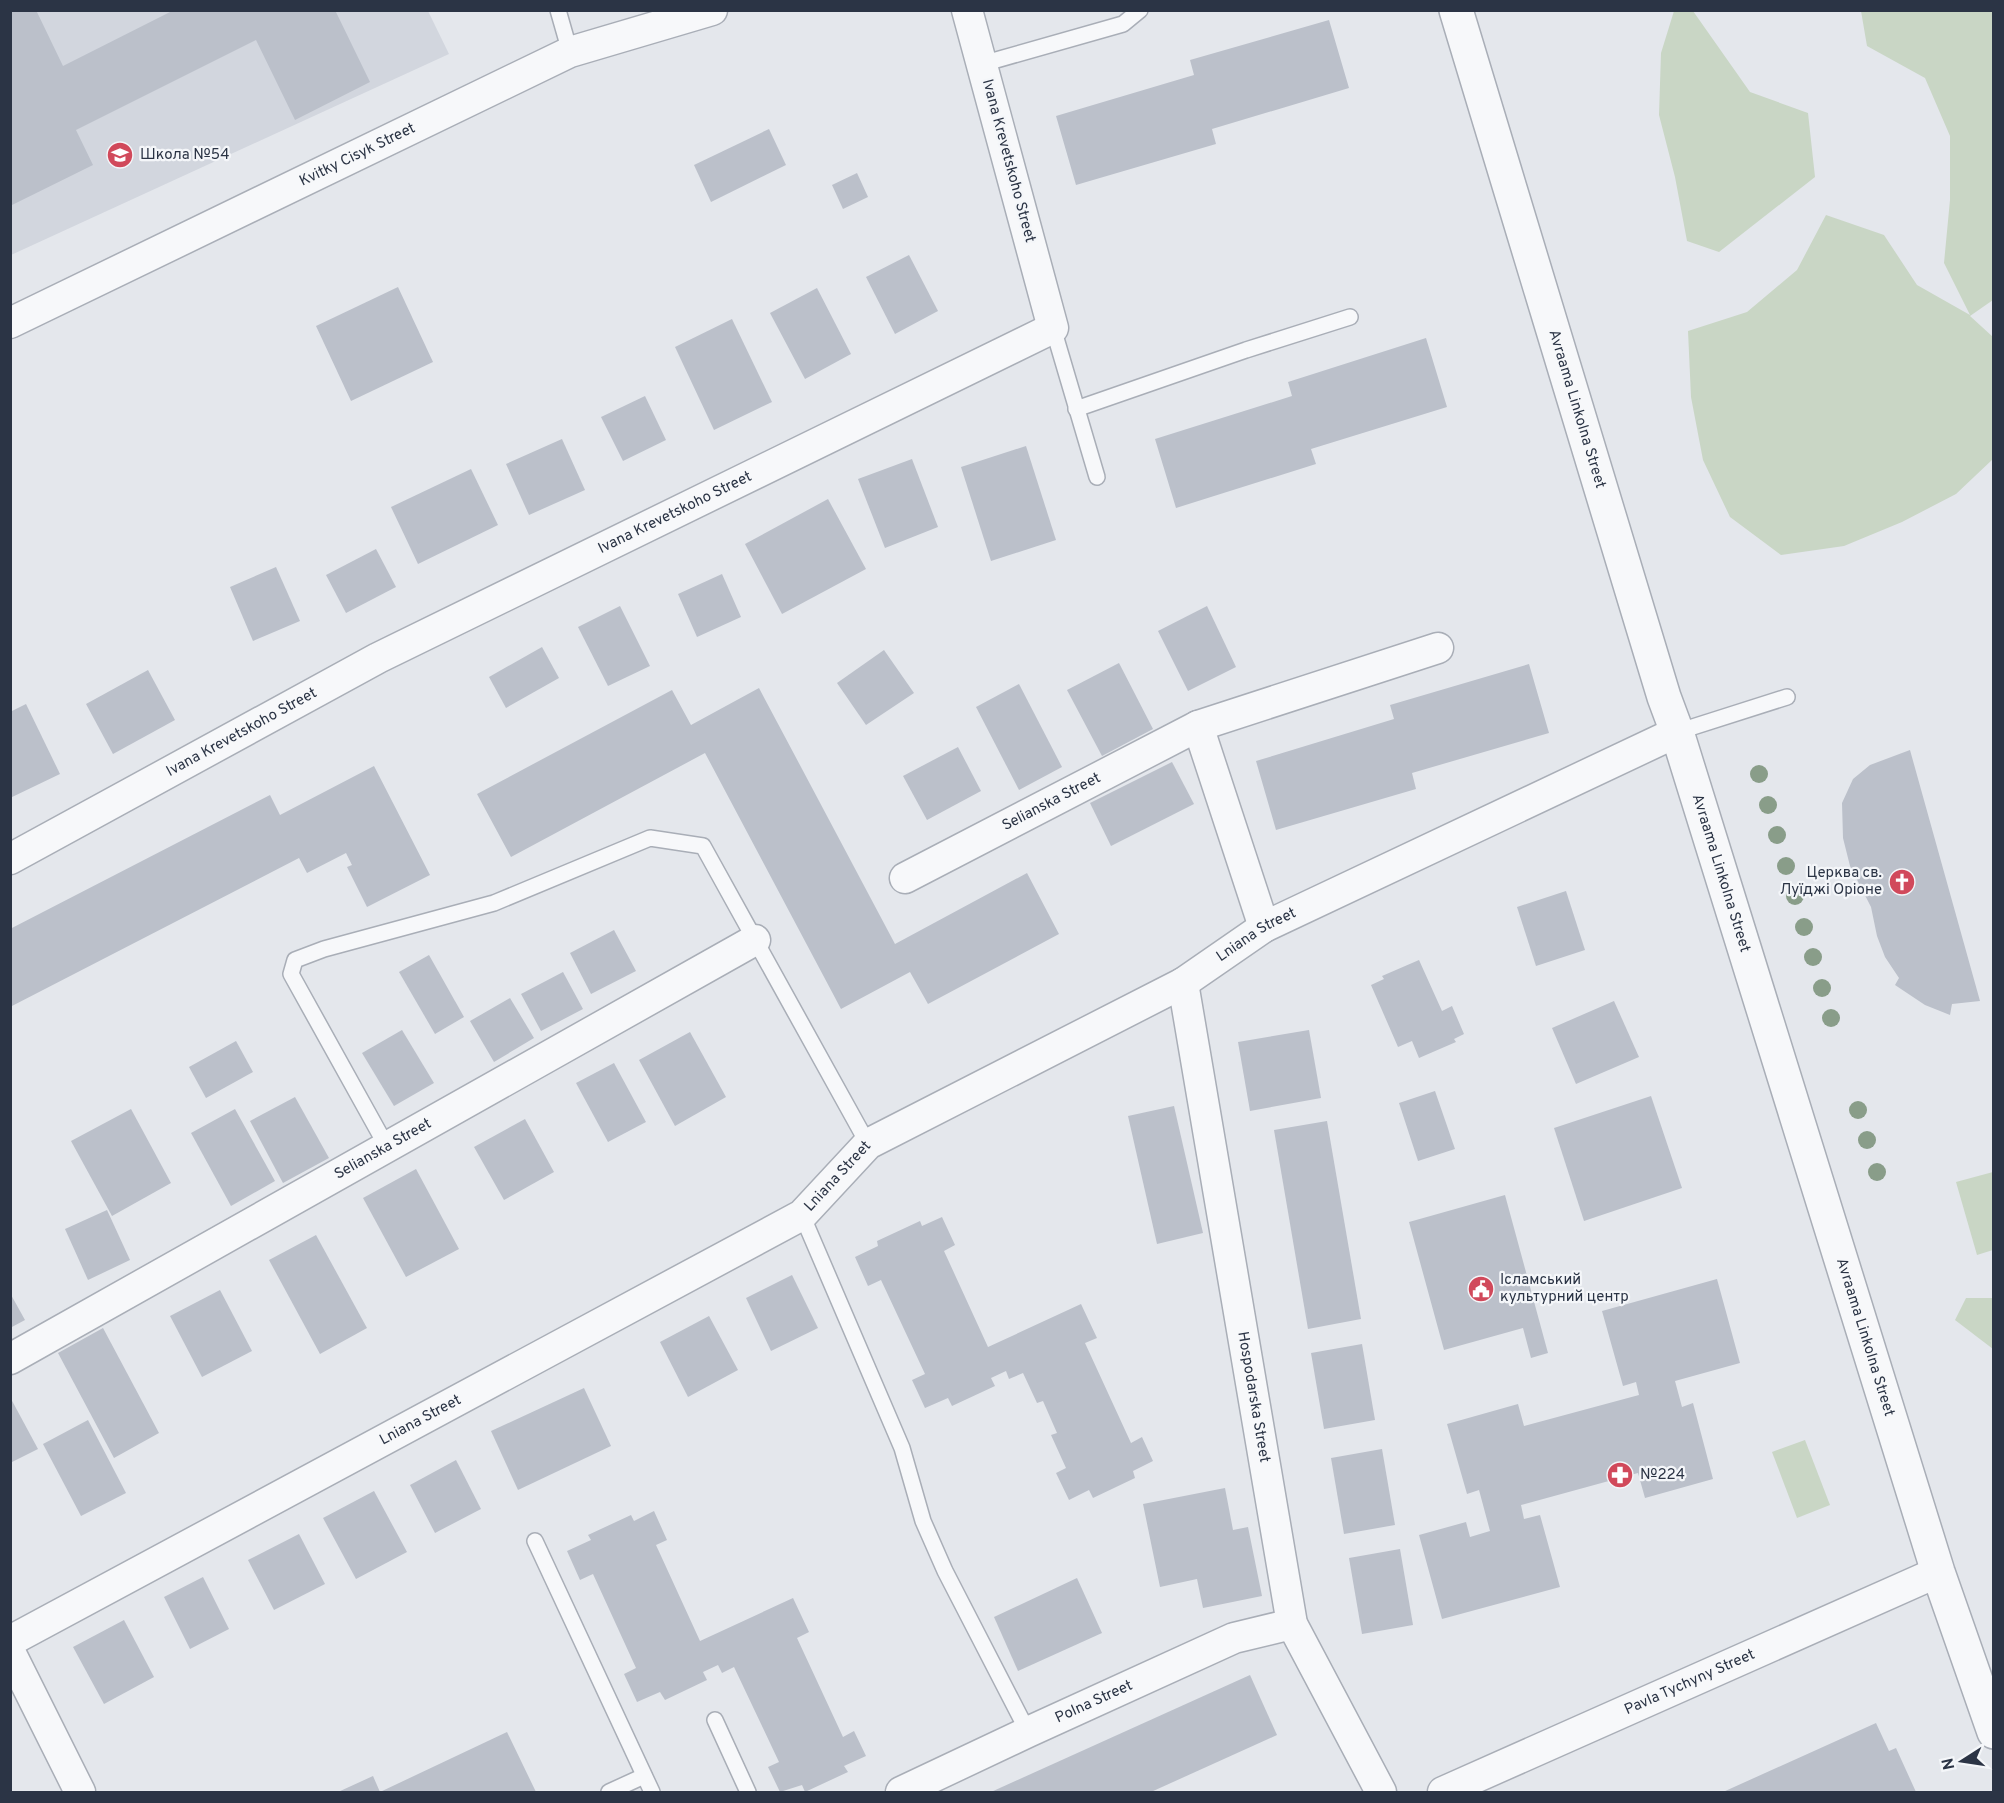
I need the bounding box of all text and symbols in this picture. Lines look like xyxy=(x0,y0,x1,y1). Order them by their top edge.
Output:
street label: Ivana Krevetskoho Street xyxy=(977,77,1039,245)
street label: Kvitky Cisyk Street xyxy=(296,119,419,191)
school or university icon: Школа №54 xyxy=(105,140,135,170)
place label: Школа №54 xyxy=(140,146,230,165)
street label: Avraama Linkolna Street xyxy=(1544,327,1610,491)
street label: Ivana Krevetskoho Street xyxy=(595,467,755,558)
street label: Ivana Krevetskoho Street xyxy=(163,684,320,781)
street label: Selianska Street xyxy=(999,769,1104,835)
street label: Avraama Linkolna Street xyxy=(1687,792,1754,955)
place label: Церква св. Луїджі Оріоне xyxy=(1780,864,1882,900)
church icon: Церква св. Луїджі Оріоне xyxy=(1887,867,1917,897)
street label: Lniana Street xyxy=(1213,904,1299,966)
street label: Selianska Street xyxy=(331,1114,435,1184)
street label: Lniana Street xyxy=(800,1137,875,1216)
street label: Avraama Linkolna Street xyxy=(1832,1256,1899,1419)
place label: Ісламський культурний центр xyxy=(1500,1271,1629,1307)
public building icon: Ісламський культурний центр xyxy=(1466,1274,1496,1304)
street label: Hospodarska Street xyxy=(1233,1330,1274,1464)
street label: Lniana Street xyxy=(376,1391,465,1450)
pharmacy icon: №224 xyxy=(1605,1460,1635,1490)
place label: №224 xyxy=(1640,1466,1685,1485)
street label: Pavla Tychyny Street xyxy=(1622,1645,1758,1720)
street label: Polna Street xyxy=(1052,1676,1136,1728)
north arrow xyxy=(1932,1731,1992,1791)
text: N xyxy=(1938,1756,1960,1771)

